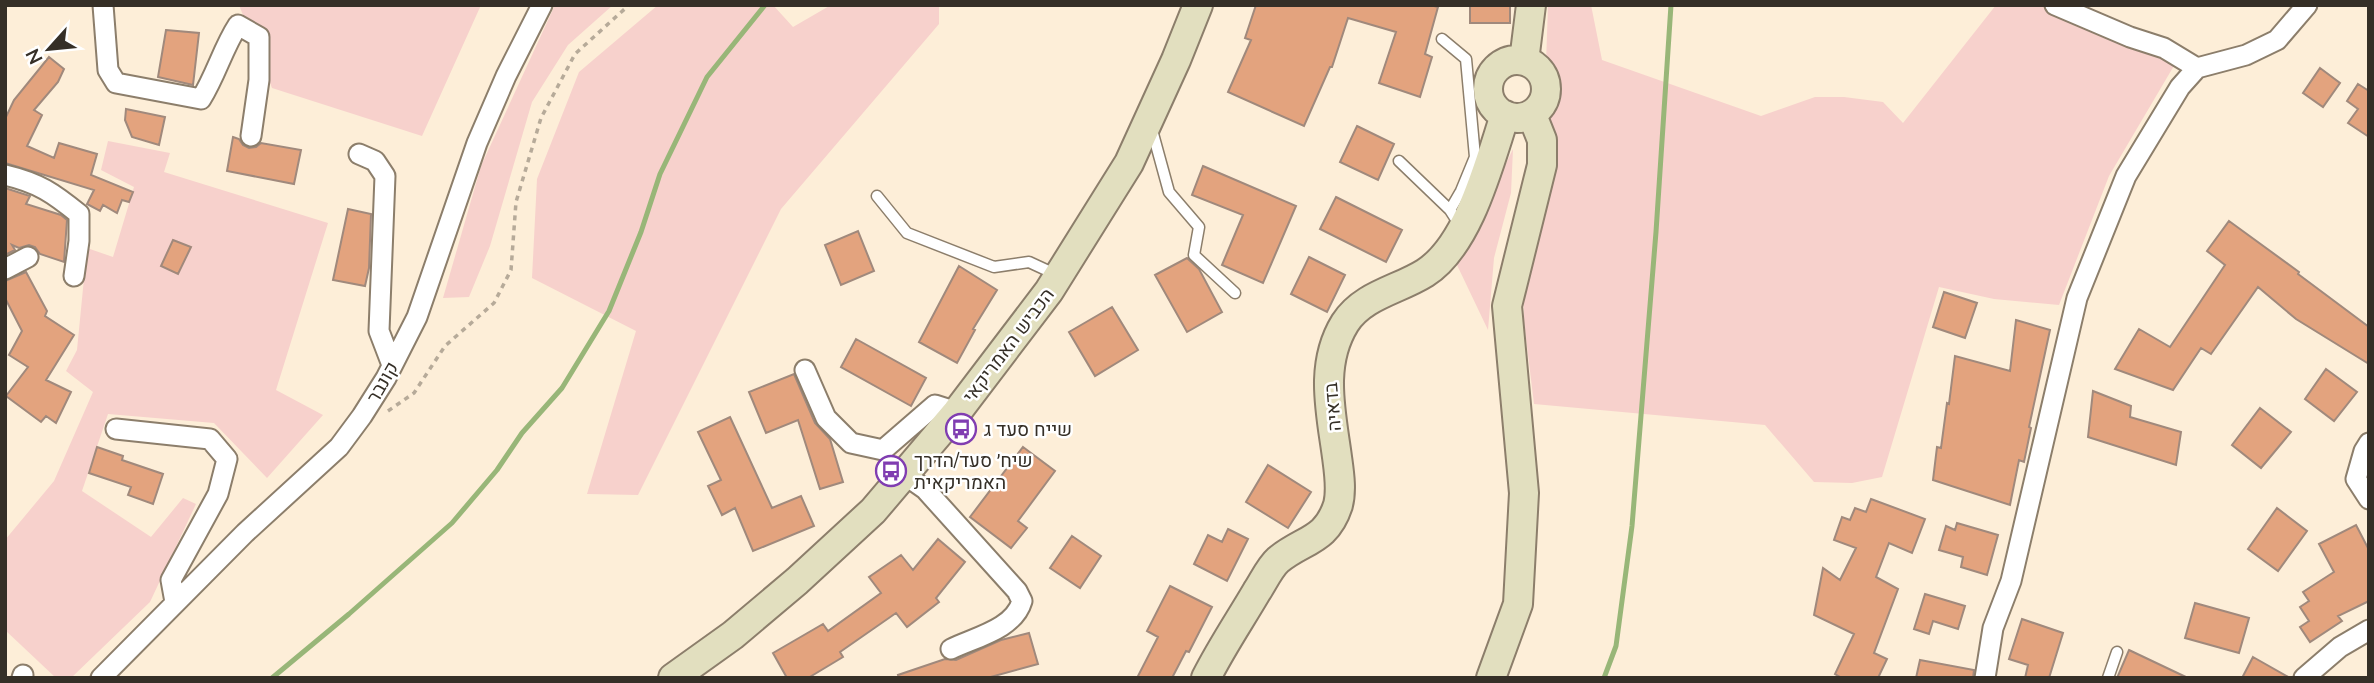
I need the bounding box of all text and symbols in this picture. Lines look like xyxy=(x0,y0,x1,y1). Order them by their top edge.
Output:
north arrow xyxy=(14,14,84,84)
text: N xyxy=(20,44,50,69)
street label: הכביש האמריקאי xyxy=(957,283,1060,408)
street label: קונבר xyxy=(361,357,405,408)
street label: בדאיה xyxy=(1318,381,1348,432)
bus stop icon: שייח סעד ג xyxy=(944,412,978,446)
place label: שייח סעד ג xyxy=(984,417,1072,443)
place label: שיח׳ סעד/הדרך האמריקאית xyxy=(914,448,1033,496)
bus stop icon: שיח׳ סעד/הדרך האמריקאית xyxy=(874,454,908,488)

